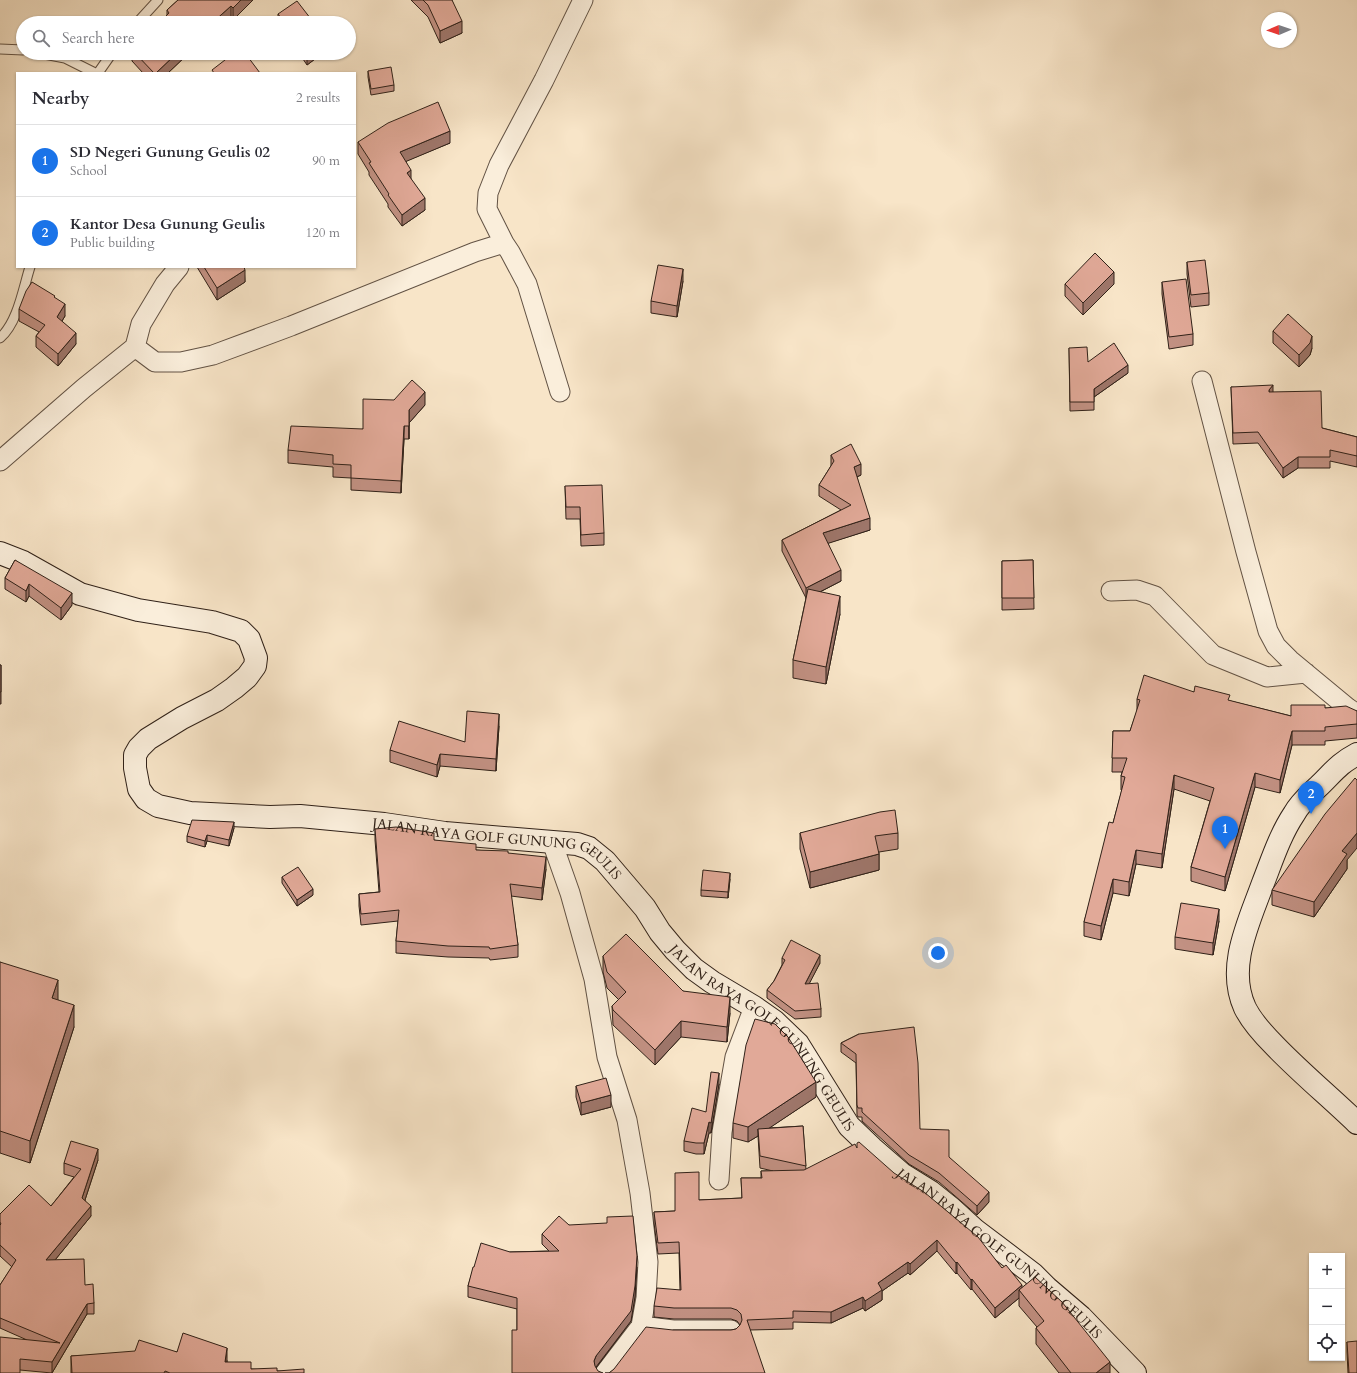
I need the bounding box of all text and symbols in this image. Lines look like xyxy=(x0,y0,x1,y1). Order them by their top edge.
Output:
north arrow xyxy=(1261,12,1297,48)
search box xyxy=(16,16,356,60)
icon: search xyxy=(30,27,52,49)
text: Search here xyxy=(62,28,135,48)
text: Nearby xyxy=(32,87,89,110)
text: 2 results xyxy=(296,89,340,107)
text: SD Negeri Gunung Geulis 02 xyxy=(70,142,270,162)
text: 1 xyxy=(42,152,48,170)
text: 90 m xyxy=(312,152,340,170)
text: School xyxy=(70,162,107,180)
text: Kantor Desa Gunung Geulis xyxy=(70,214,265,234)
text: 2 xyxy=(42,224,48,242)
text: 120 m xyxy=(306,224,340,242)
text: Public building xyxy=(70,234,155,252)
pin: 2 xyxy=(1298,781,1324,814)
street label: JALAN RAYA GOLF GUNUNG GEULIS xyxy=(370,813,626,883)
pin: 1 xyxy=(1212,816,1238,849)
street label: JALAN RAYA GOLF GUNUNG GEULIS xyxy=(664,939,858,1135)
your location xyxy=(928,943,948,963)
street label: JALAN RAYA GOLF GUNUNG GEULIS xyxy=(891,1163,1106,1343)
map controls xyxy=(1309,1253,1345,1361)
button: + xyxy=(1309,1253,1345,1289)
button: − xyxy=(1309,1289,1345,1325)
button: locate xyxy=(1309,1325,1345,1361)

